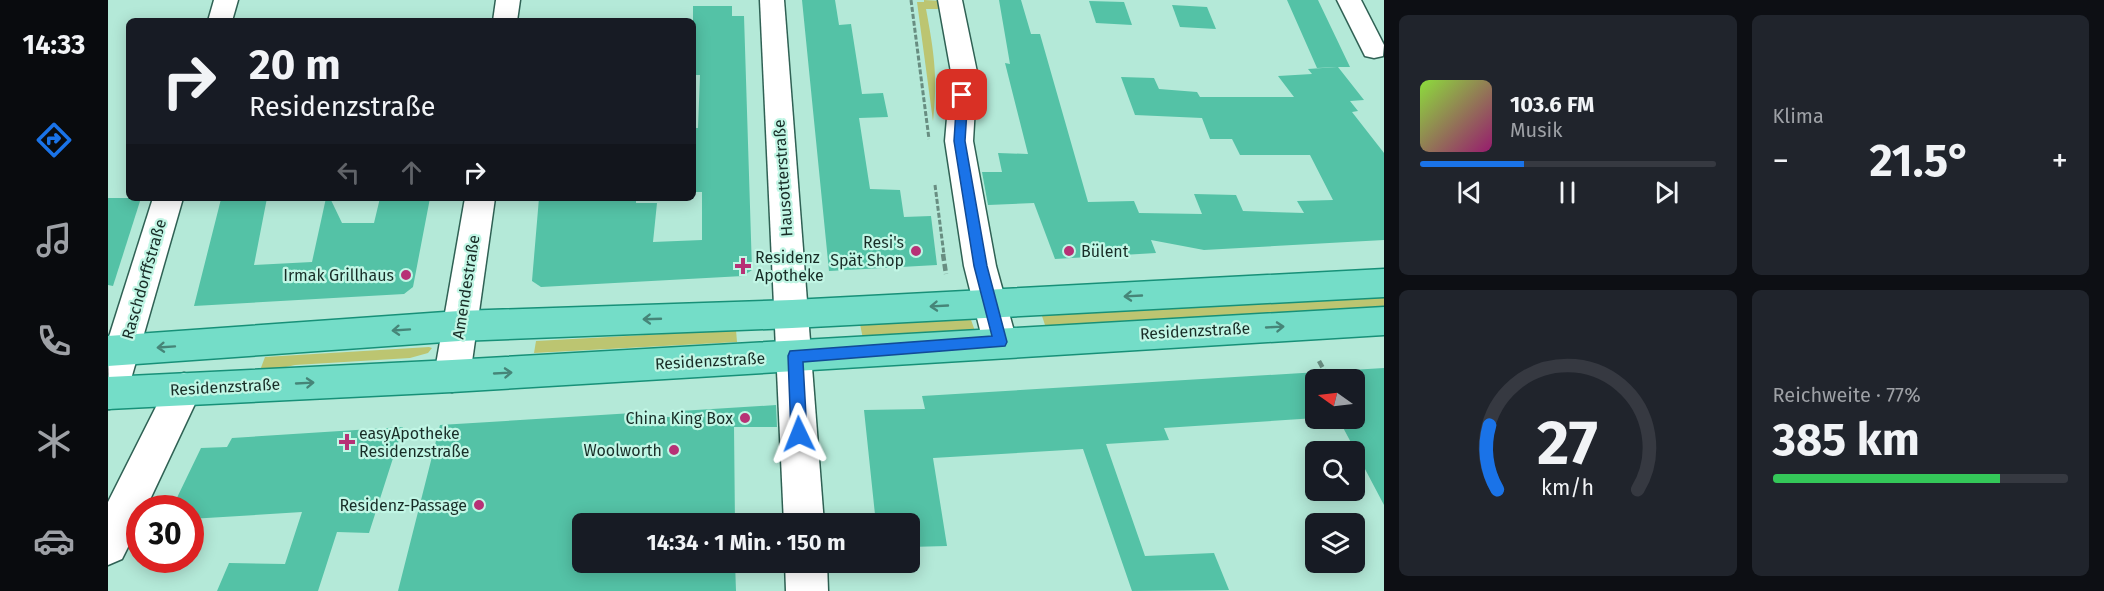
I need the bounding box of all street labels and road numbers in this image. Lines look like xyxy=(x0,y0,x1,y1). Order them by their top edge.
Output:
street label: Hausotterstraße xyxy=(769,119,797,237)
street label: Raschdorffstraße xyxy=(118,217,170,341)
street label: Amendestraße xyxy=(448,234,484,340)
street label: Residenzstraße xyxy=(1139,319,1251,343)
street label: Residenzstraße xyxy=(654,349,766,373)
street label: Residenzstraße xyxy=(169,375,281,399)

